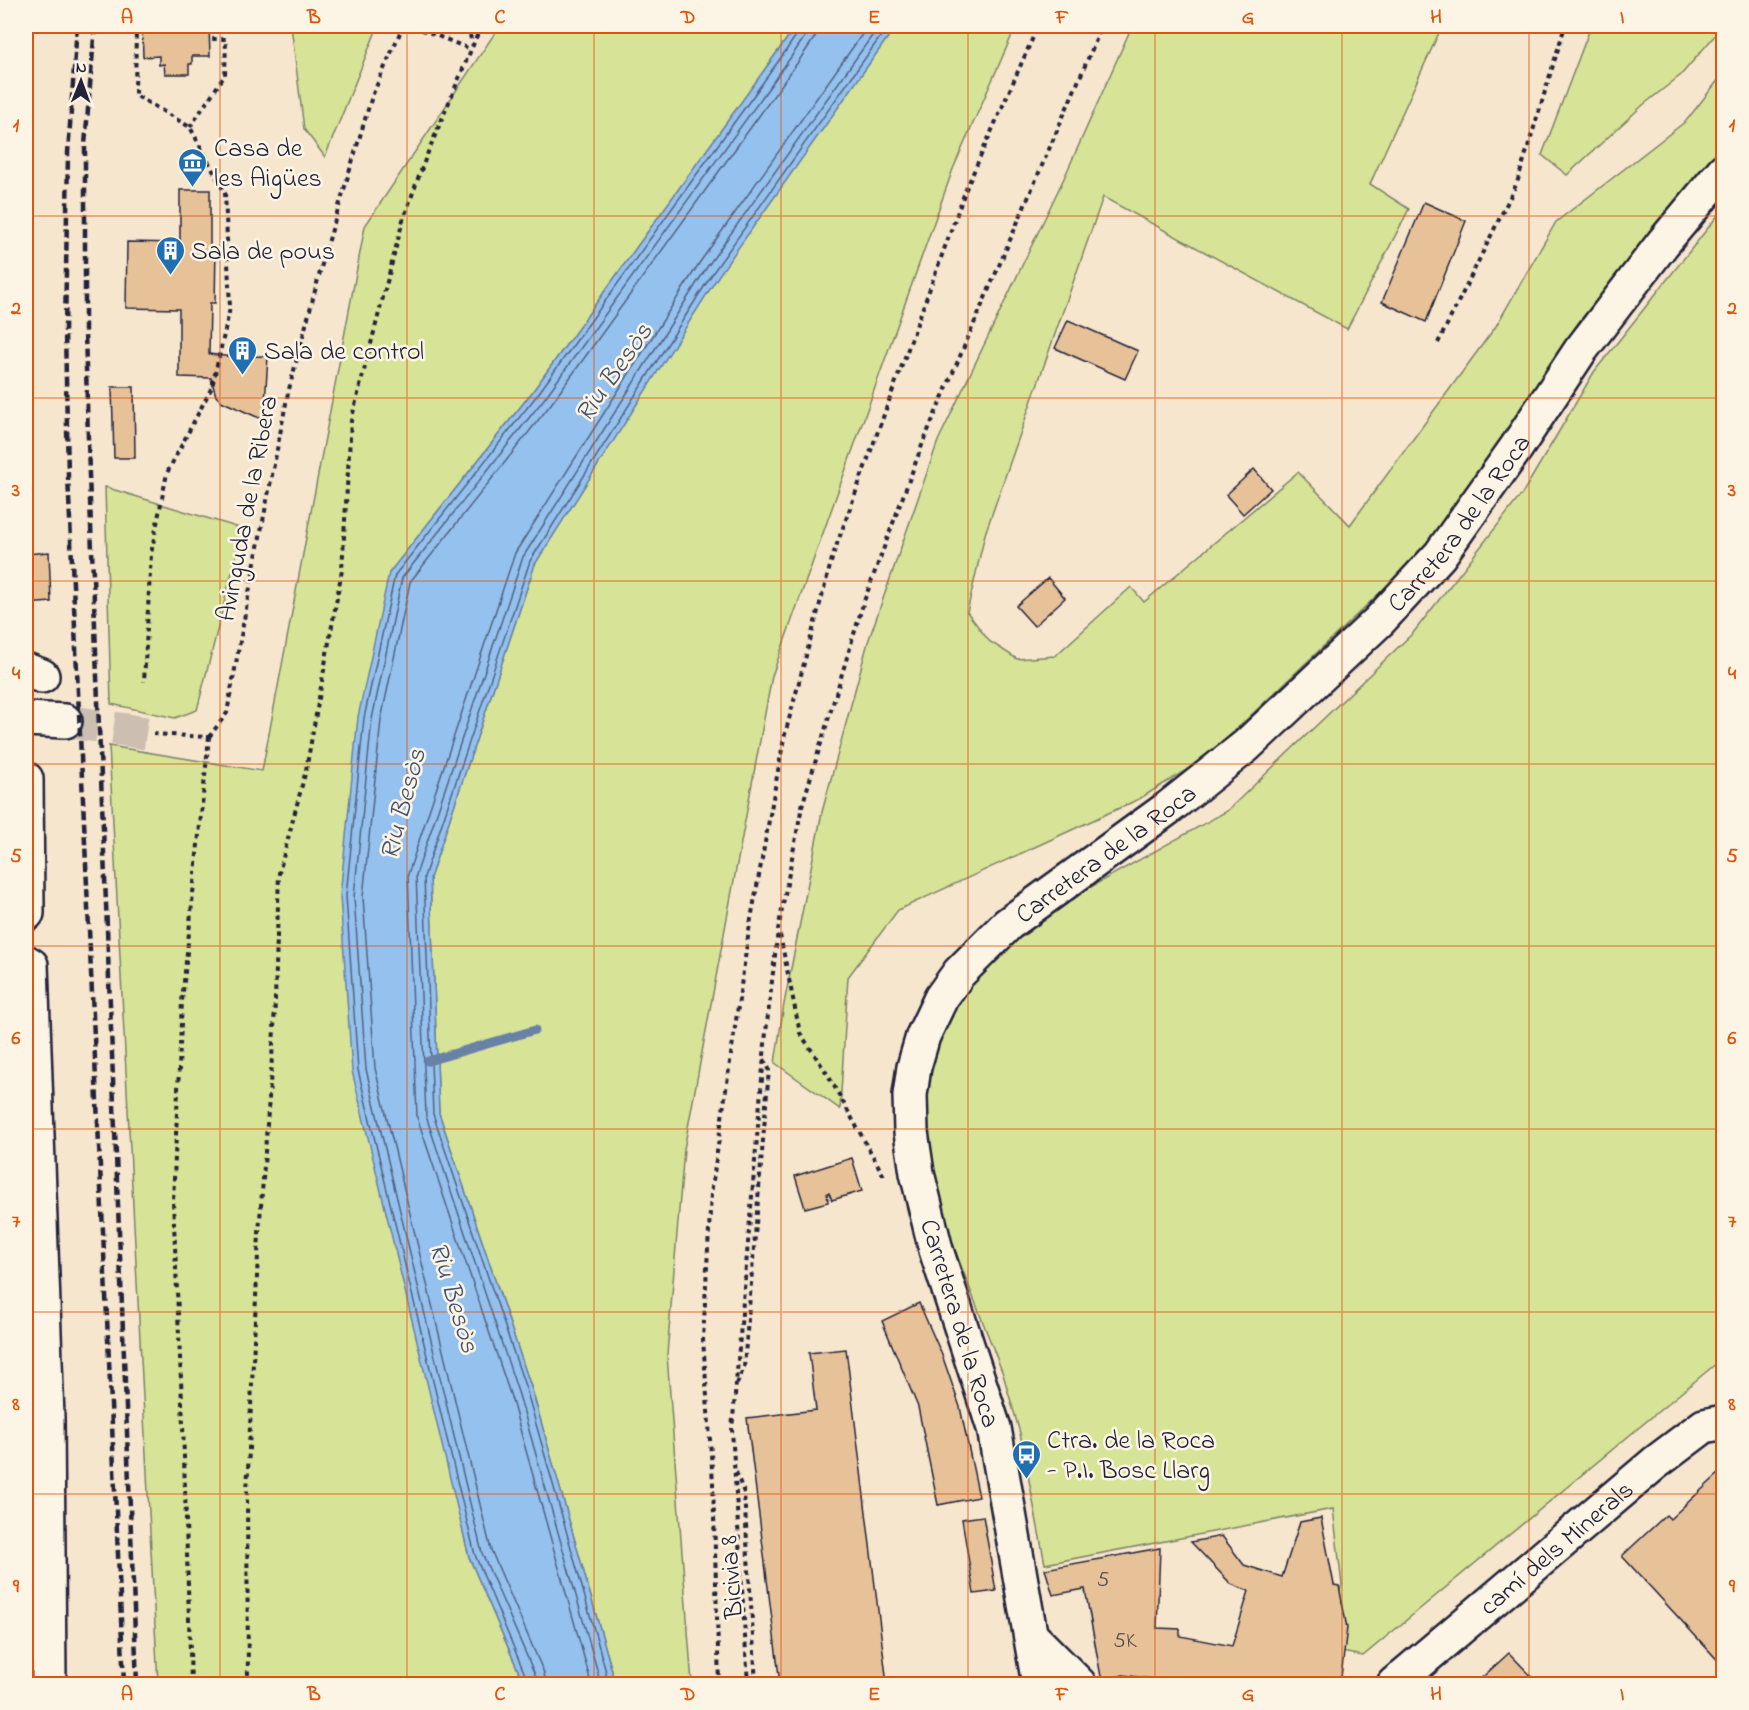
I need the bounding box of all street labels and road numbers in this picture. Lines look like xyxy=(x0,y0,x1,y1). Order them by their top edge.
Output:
street label: Avinguda de la Ribera xyxy=(208,392,289,625)
street label: Carretera de la Roca xyxy=(1380,428,1542,622)
street label: Carretera de la Roca xyxy=(1009,776,1206,935)
street label: Carretera de la Roca xyxy=(908,1215,1008,1433)
street label: camí dels Minerals xyxy=(1472,1473,1643,1626)
street label: Bicivia 8 xyxy=(711,1534,755,1621)

